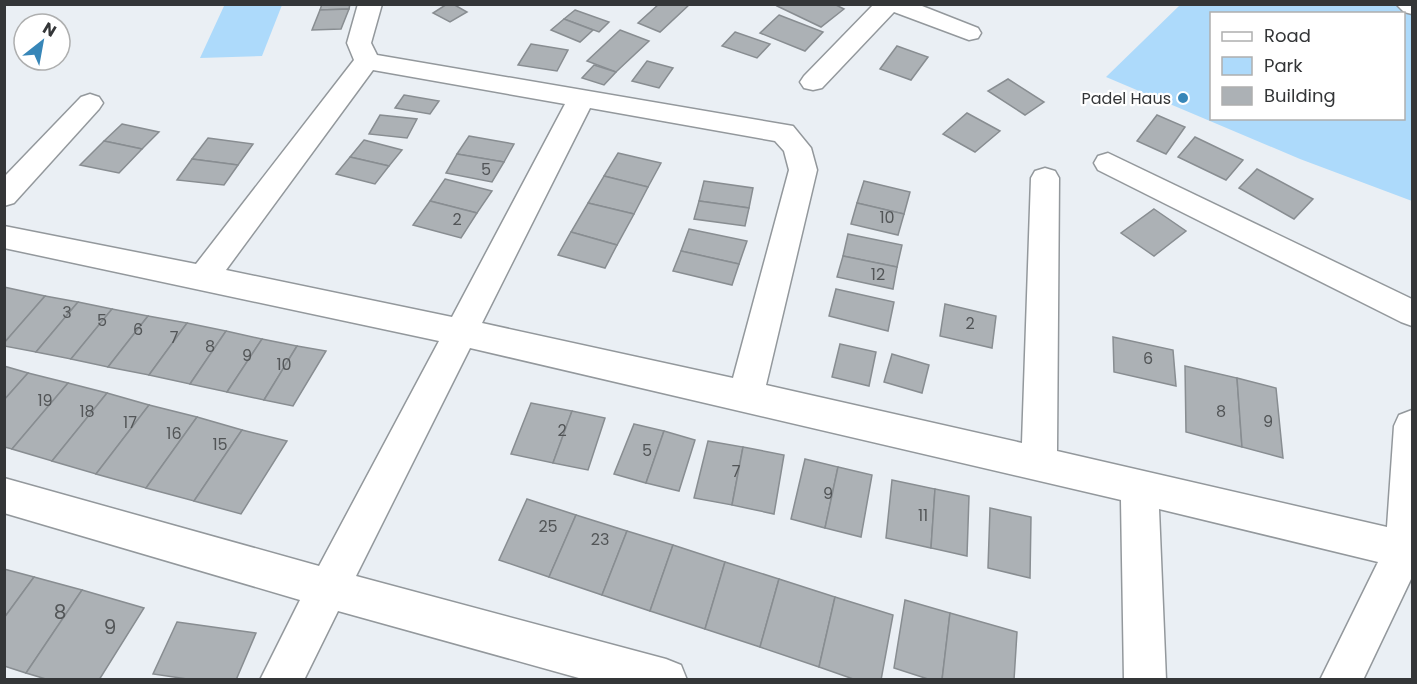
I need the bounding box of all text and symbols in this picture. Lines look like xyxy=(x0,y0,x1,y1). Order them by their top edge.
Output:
north arrow xyxy=(12,12,72,72)
legend xyxy=(1210,12,1405,120)
text: N xyxy=(38,17,61,43)
text: Road xyxy=(1264,23,1311,48)
text: Park xyxy=(1264,53,1303,78)
text: Building xyxy=(1264,83,1336,108)
place label: Padel Haus xyxy=(1081,87,1171,110)
marker: Padel Haus xyxy=(1176,91,1190,105)
house number: 5 xyxy=(481,158,491,181)
house number: 10 xyxy=(879,206,895,229)
house number: 2 xyxy=(452,208,462,231)
house number: 12 xyxy=(871,263,885,286)
house number: 3 xyxy=(62,301,72,324)
house number: 5 xyxy=(97,309,107,332)
house number: 2 xyxy=(965,312,975,335)
house number: 6 xyxy=(133,318,143,341)
house number: 7 xyxy=(170,326,179,349)
house number: 8 xyxy=(205,335,215,358)
house number: 9 xyxy=(242,344,252,367)
house number: 6 xyxy=(1143,347,1153,370)
house number: 10 xyxy=(276,353,292,376)
house number: 19 xyxy=(37,389,53,412)
house number: 18 xyxy=(79,400,95,423)
house number: 8 xyxy=(1216,400,1226,423)
house number: 9 xyxy=(1263,410,1273,433)
house number: 17 xyxy=(123,411,137,434)
house number: 2 xyxy=(557,419,567,442)
house number: 16 xyxy=(166,422,182,445)
house number: 15 xyxy=(212,433,228,456)
house number: 5 xyxy=(642,439,652,462)
house number: 7 xyxy=(732,460,741,483)
house number: 9 xyxy=(823,482,833,505)
house number: 11 xyxy=(918,504,928,527)
house number: 25 xyxy=(538,515,558,538)
house number: 23 xyxy=(591,528,609,551)
house number: 8 xyxy=(54,598,66,626)
house number: 9 xyxy=(104,613,116,641)

